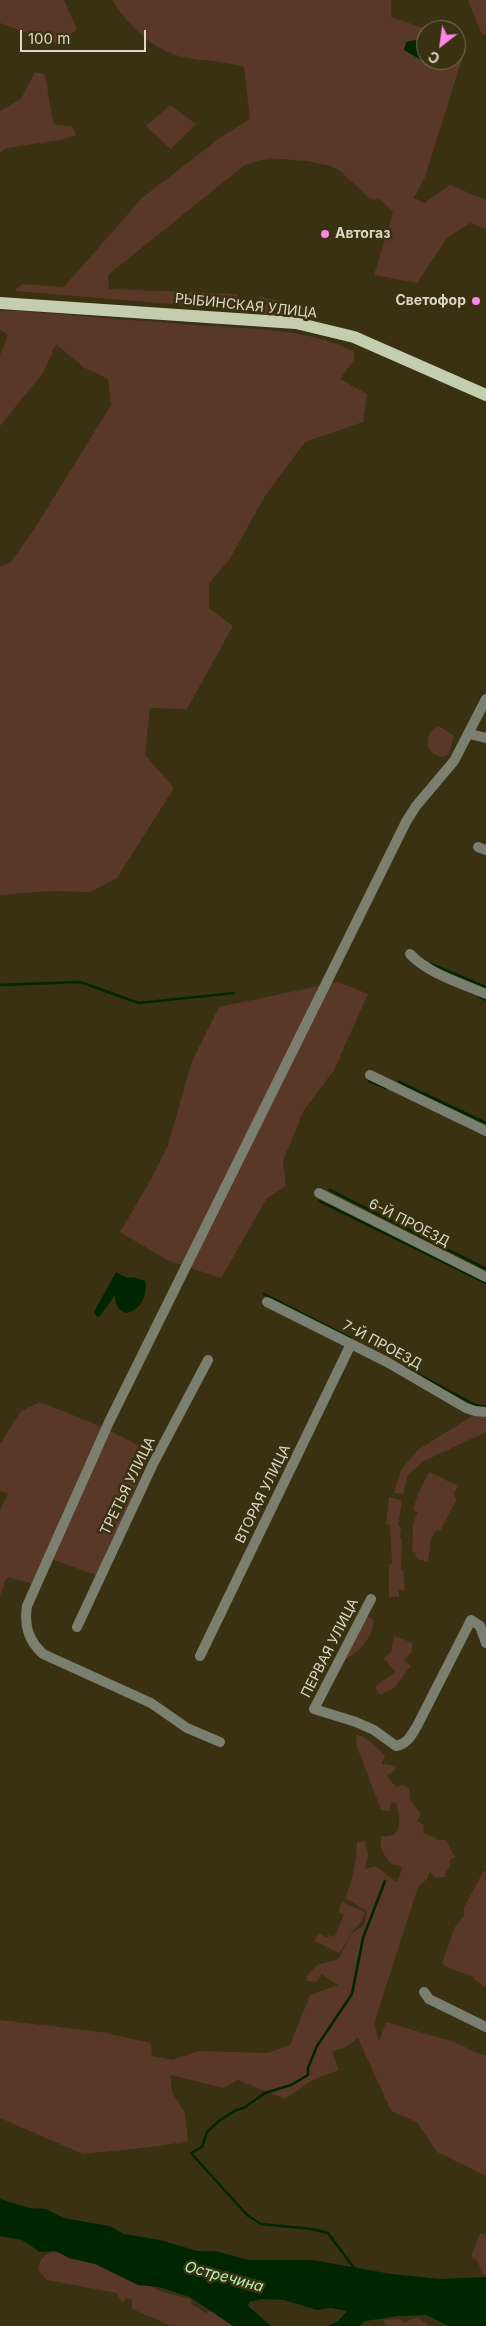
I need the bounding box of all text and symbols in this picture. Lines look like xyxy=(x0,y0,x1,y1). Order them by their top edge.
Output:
scale bar xyxy=(22,20,149,52)
north arrow xyxy=(416,20,466,70)
text: 100 m xyxy=(28,29,70,48)
text: С xyxy=(425,48,442,68)
place label: Автогаз xyxy=(335,226,390,242)
marker: Автогаз xyxy=(319,228,331,240)
street label: РЫБИНСКАЯ УЛИЦА xyxy=(174,290,318,322)
place label: Светофор xyxy=(395,293,466,309)
marker: Светофор xyxy=(470,295,482,307)
street label: 6-Й ПРОЕЗД xyxy=(366,1195,452,1251)
street label: 7-Й ПРОЕЗД xyxy=(339,1317,425,1373)
street label: ТРЕТЬЯ УЛИЦА xyxy=(97,1434,159,1538)
street label: ВТОРАЯ УЛИЦА xyxy=(232,1442,294,1546)
street label: ПЕРВАЯ УЛИЦА xyxy=(298,1596,362,1700)
water label: Остречина xyxy=(183,2258,265,2296)

